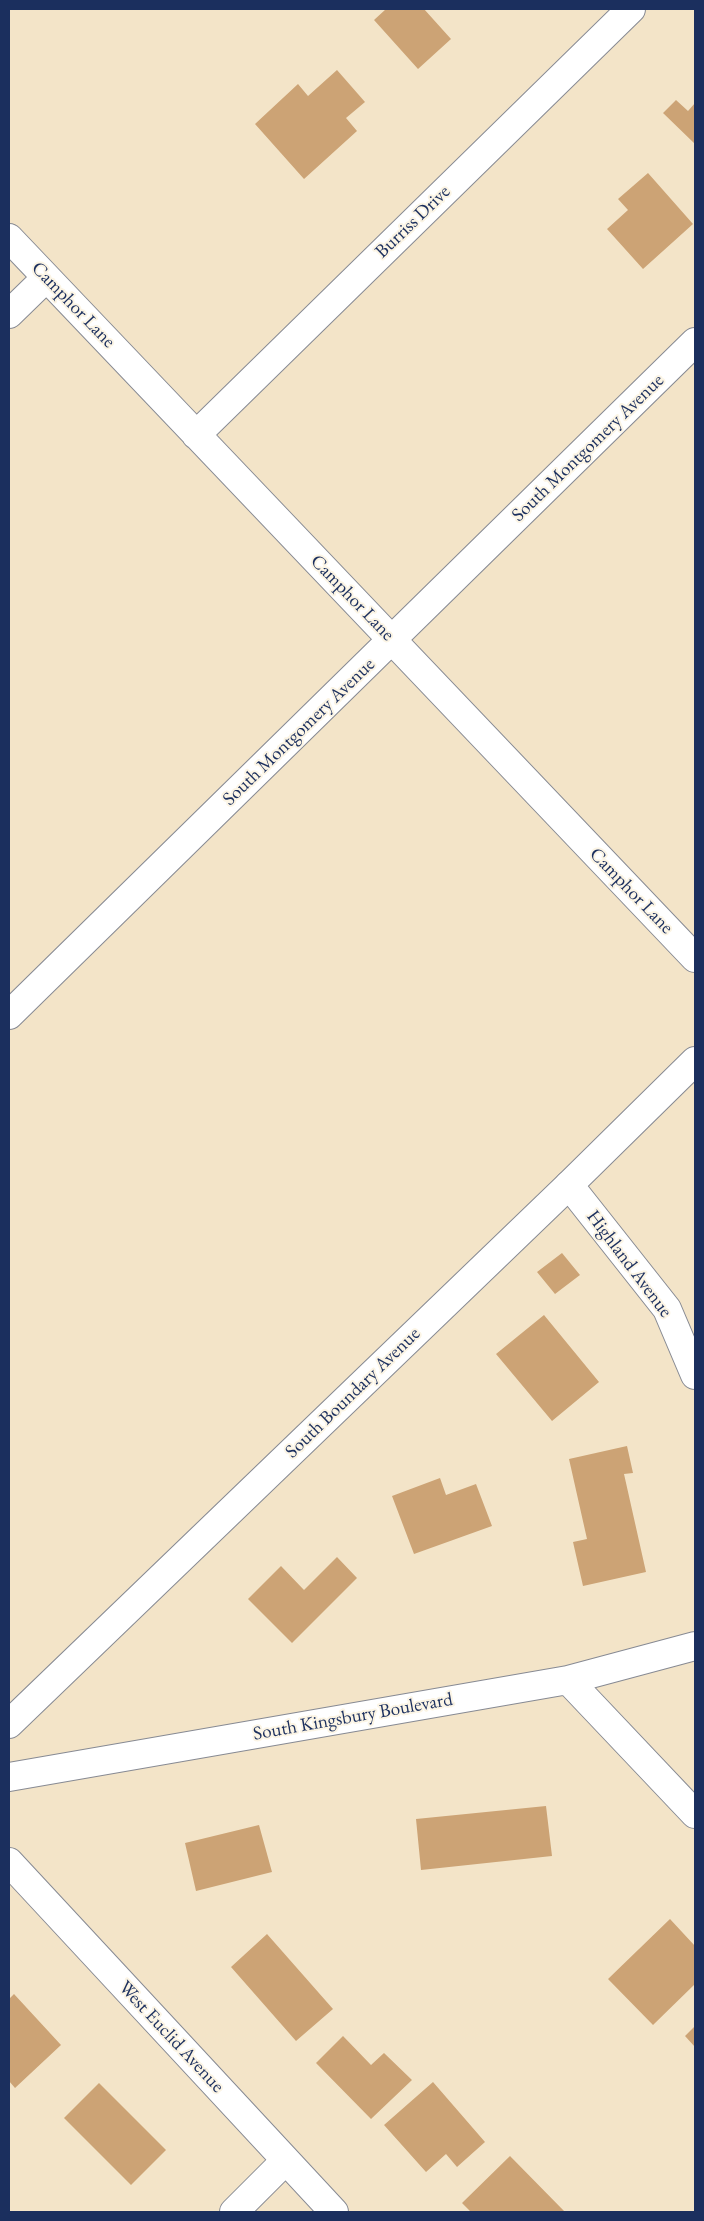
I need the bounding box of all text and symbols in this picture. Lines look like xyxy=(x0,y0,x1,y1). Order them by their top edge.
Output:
street label: Burriss Drive xyxy=(371,181,455,263)
street label: Camphor Lane xyxy=(26,257,120,353)
street label: South Montgomery Avenue xyxy=(507,369,669,527)
street label: Camphor Lane xyxy=(305,550,399,646)
street label: South Montgomery Avenue xyxy=(218,653,380,811)
street label: Camphor Lane xyxy=(584,843,678,939)
street label: Highland Avenue xyxy=(581,1206,677,1322)
street label: South Boundary Avenue xyxy=(281,1323,425,1463)
street label: South Kingsbury Boulevard xyxy=(251,1688,455,1746)
street label: West Euclid Avenue xyxy=(113,1976,229,2098)

